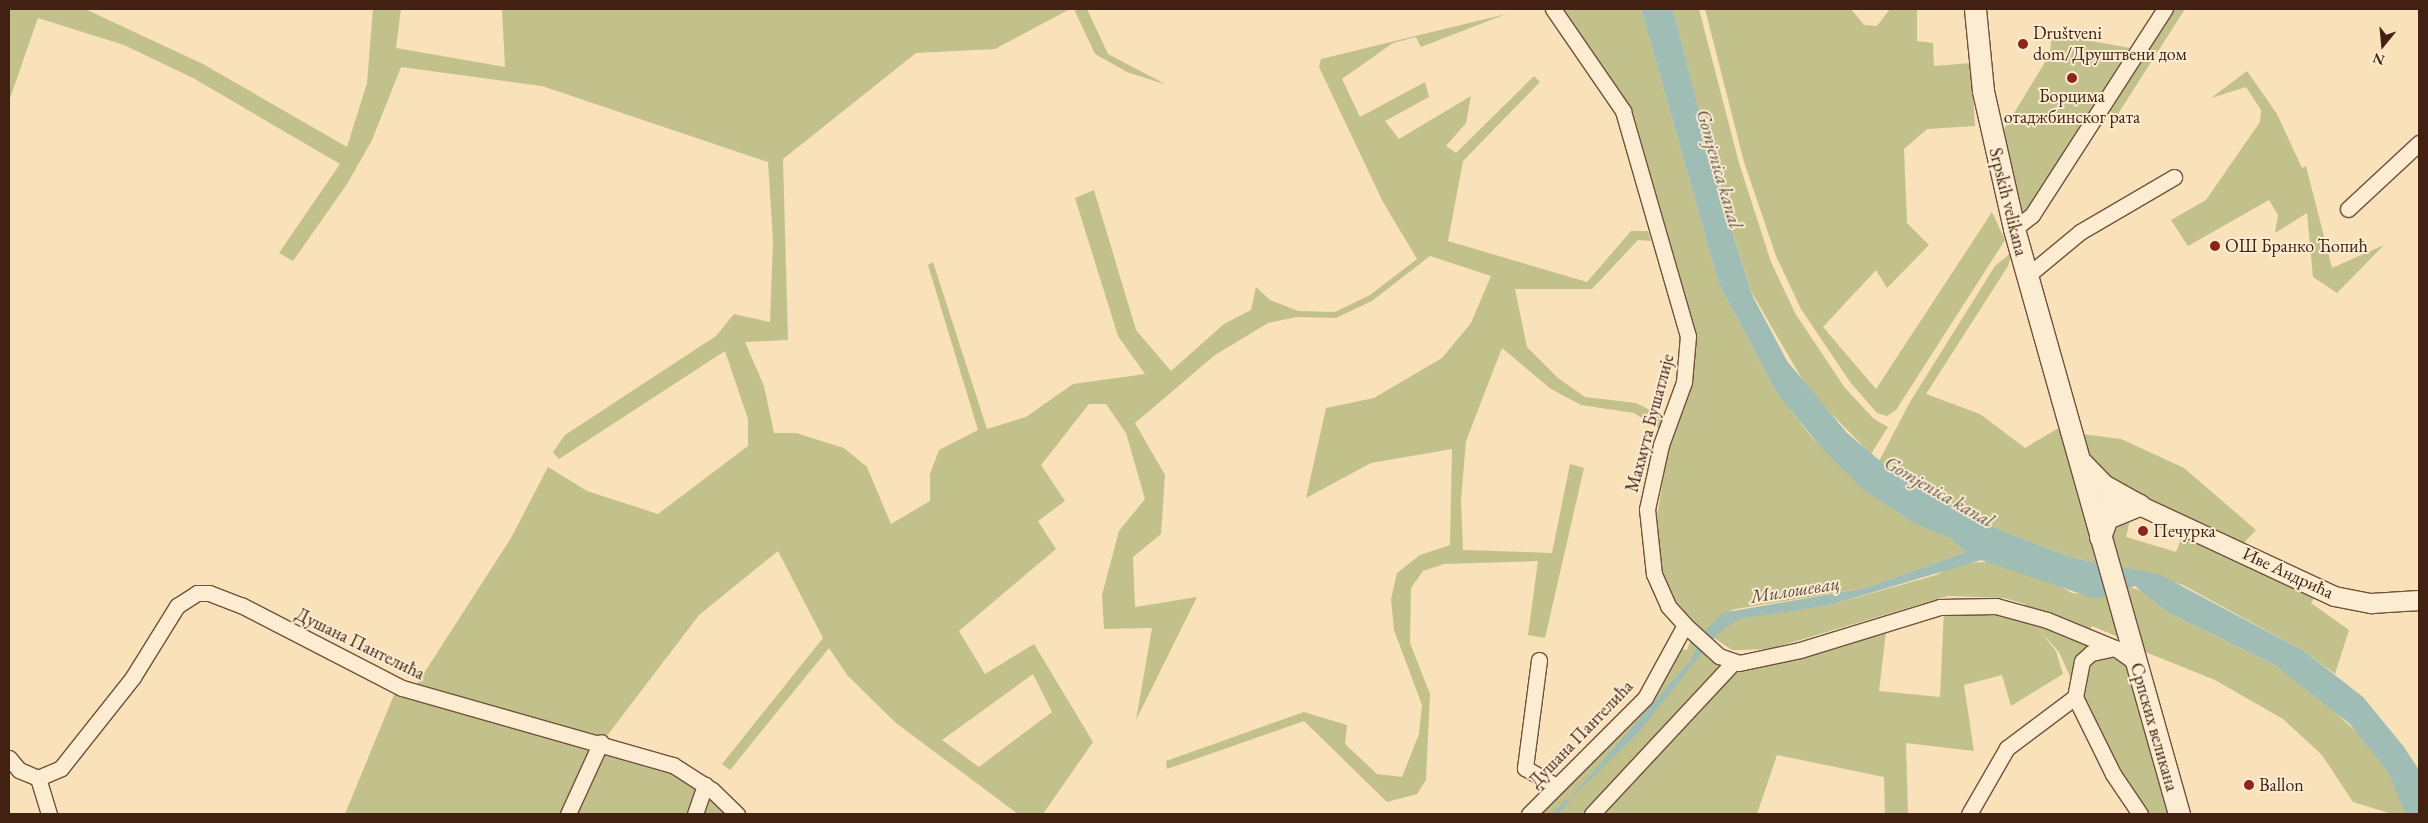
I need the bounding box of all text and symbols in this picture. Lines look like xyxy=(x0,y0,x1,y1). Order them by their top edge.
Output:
north arrow xyxy=(2358,20,2408,70)
place label: Društveni dom/Друштвени дом xyxy=(2033,23,2187,66)
marker: Društveni dom/Друштвени дом xyxy=(2017,38,2029,50)
text: N xyxy=(2371,49,2387,70)
marker: Борцима отаджбинског рата xyxy=(2066,72,2078,84)
place label: Борцима отаджбинског рата xyxy=(2004,86,2140,128)
water label: Gomjenica kanal xyxy=(1691,107,1747,231)
street label: Srpskih velikana xyxy=(1984,146,2032,258)
place label: ОШ Бранко Ћопић xyxy=(2225,235,2368,257)
marker: ОШ Бранко Ћопић xyxy=(2209,240,2221,252)
street label: Махмута Бушатлије xyxy=(1621,351,1679,495)
water label: Gomjenica kanal xyxy=(1880,451,1998,533)
place label: Печурка xyxy=(2153,520,2216,542)
marker: Печурка xyxy=(2137,525,2149,537)
street label: Иве Андрића xyxy=(2239,542,2337,604)
water label: Милошевац xyxy=(1749,572,1841,608)
street label: Душана Пантелића xyxy=(292,603,428,685)
street label: Српских великана xyxy=(2125,660,2183,794)
street label: Душана Пантелића xyxy=(1524,676,1638,792)
place label: Ballon xyxy=(2259,774,2304,796)
marker: Ballon xyxy=(2243,779,2255,791)

